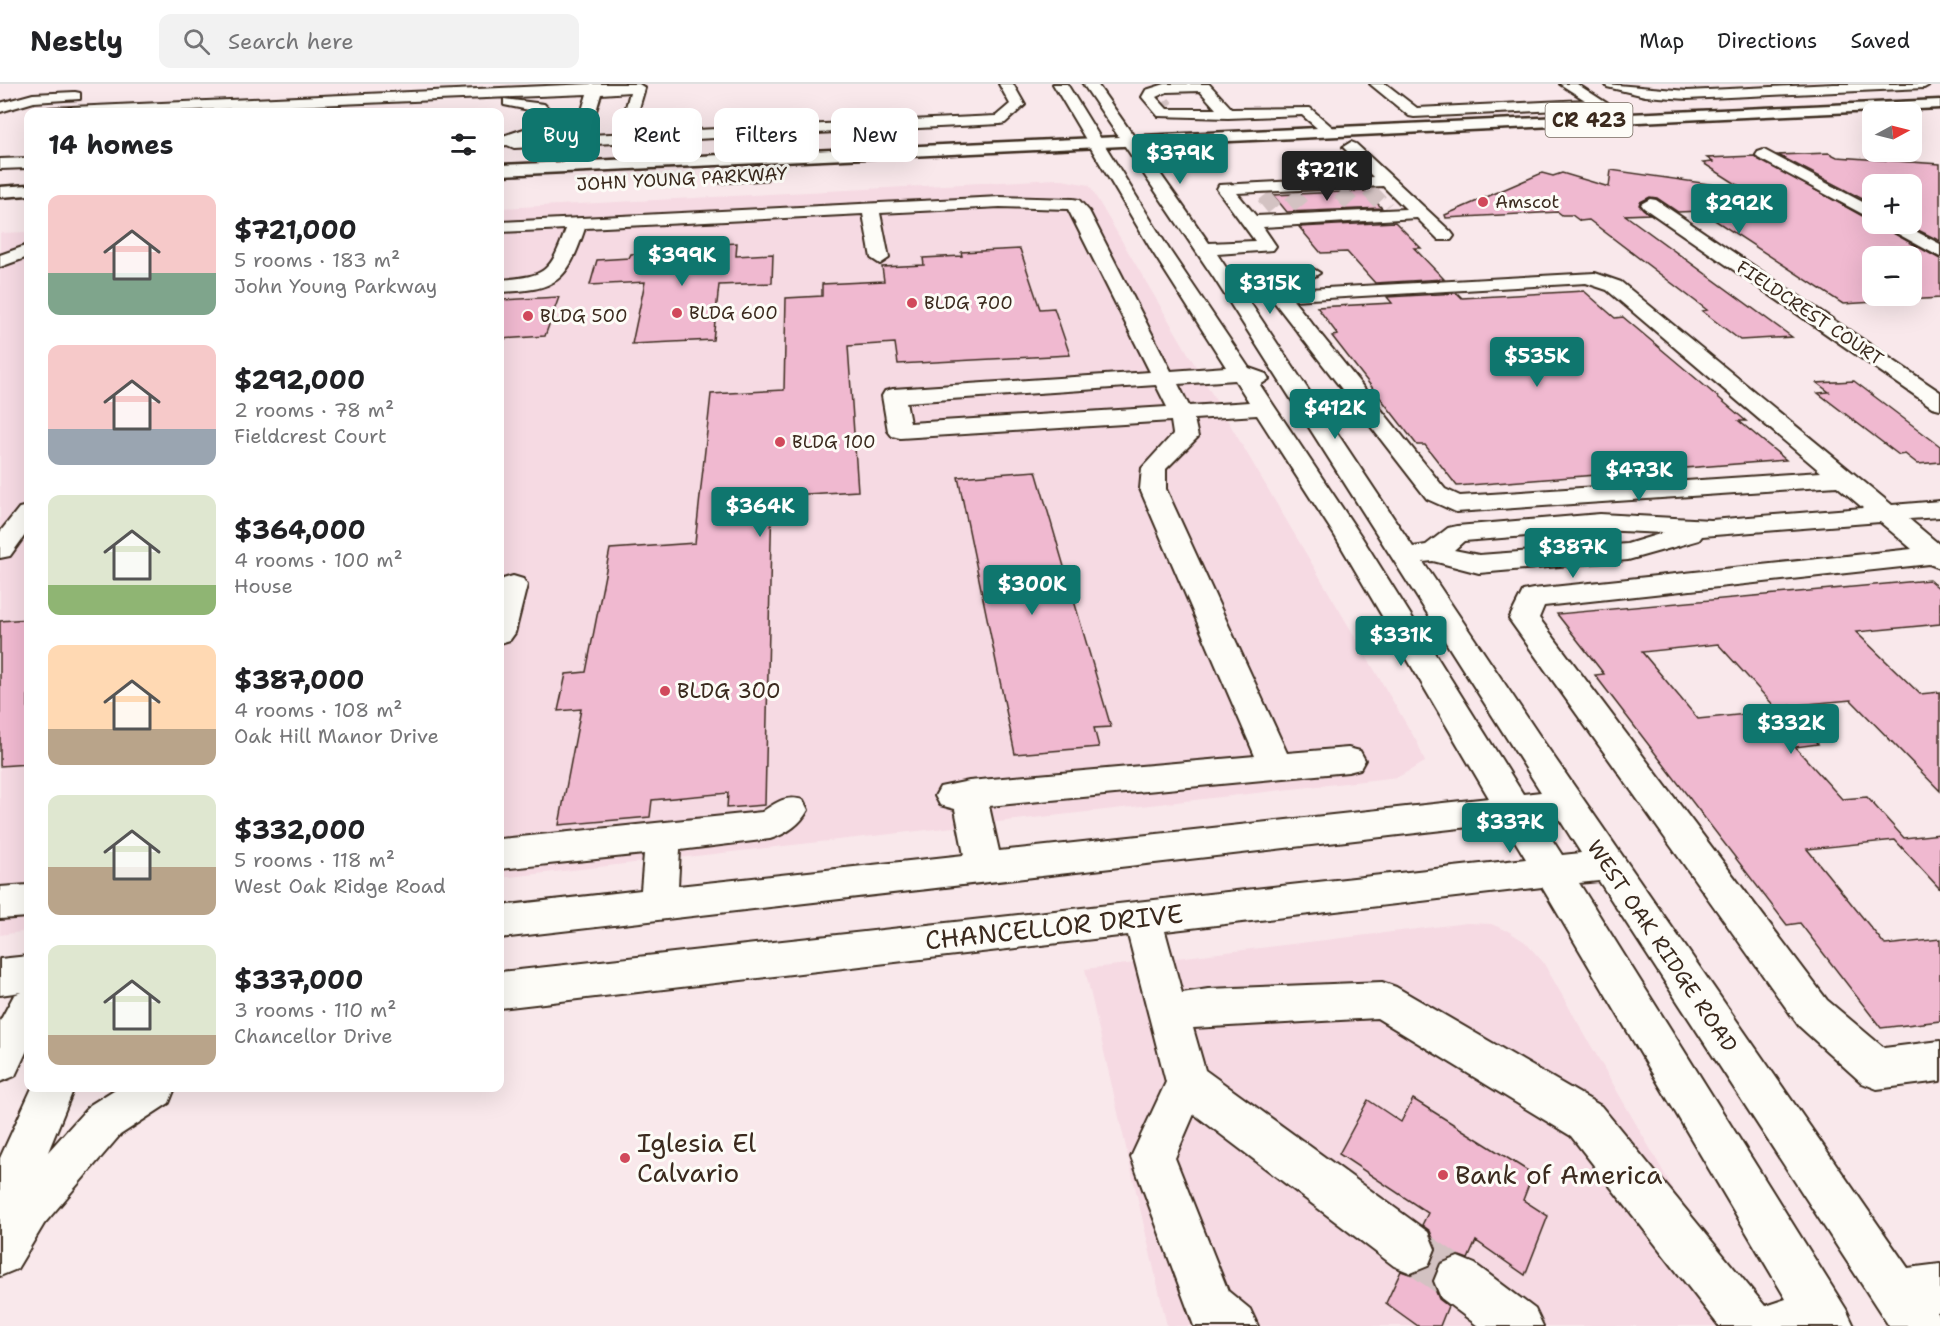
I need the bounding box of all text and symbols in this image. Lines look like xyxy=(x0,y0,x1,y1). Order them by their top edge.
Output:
search box xyxy=(159,14,579,68)
text: Nestly xyxy=(30,22,123,60)
icon: search xyxy=(180,25,213,58)
text: Search here xyxy=(228,27,354,56)
text: Map xyxy=(1639,27,1684,55)
text: Directions xyxy=(1717,27,1817,55)
text: Saved xyxy=(1850,27,1910,55)
north arrow xyxy=(1862,102,1922,162)
map controls xyxy=(1862,102,1922,306)
road number: CR 423 xyxy=(1546,103,1632,137)
chip: Buy xyxy=(522,108,600,162)
chip: Rent xyxy=(612,108,702,162)
chip: Filters xyxy=(714,108,819,162)
chip: New xyxy=(831,108,918,162)
text: 14 homes xyxy=(48,127,174,162)
icon: filters xyxy=(447,128,480,161)
pin: $379K xyxy=(1138,134,1222,185)
text: $379K xyxy=(1146,140,1214,166)
pin: $721K xyxy=(1285,151,1369,202)
text: $721K xyxy=(1296,157,1358,183)
street label: JOHN YOUNG PARKWAY xyxy=(576,161,788,197)
button: + xyxy=(1862,174,1922,234)
pin: $292K xyxy=(1697,184,1781,235)
place label: Amscot xyxy=(1495,190,1559,214)
text: $292K xyxy=(1705,190,1773,216)
marker: Amscot xyxy=(1476,195,1490,209)
text: $721,000 xyxy=(234,212,357,247)
icon: home xyxy=(96,219,168,291)
pin: $399K xyxy=(640,236,724,287)
text: $399K xyxy=(648,242,716,268)
button: − xyxy=(1862,246,1922,306)
text: 5 rooms · 183 m² xyxy=(234,247,400,273)
street label: FIELDCREST COURT xyxy=(1732,255,1888,371)
pin: $315K xyxy=(1228,264,1312,315)
text: $315K xyxy=(1239,270,1301,296)
text: John Young Parkway xyxy=(234,273,437,299)
place label: BLDG 700 xyxy=(924,291,1013,315)
marker: BLDG 700 xyxy=(905,296,919,310)
place label: BLDG 600 xyxy=(689,301,778,325)
place label: BLDG 500 xyxy=(540,304,628,328)
marker: BLDG 600 xyxy=(670,306,684,320)
marker: BLDG 500 xyxy=(521,309,535,323)
pin: $535K xyxy=(1495,337,1579,388)
text: $535K xyxy=(1504,343,1570,369)
text: $292,000 xyxy=(234,362,365,397)
icon: home xyxy=(96,369,168,441)
pin: $412K xyxy=(1293,389,1377,440)
text: $412K xyxy=(1304,395,1366,421)
text: 2 rooms · 78 m² xyxy=(234,397,394,423)
text: Fieldcrest Court xyxy=(234,423,387,449)
place label: BLDG 100 xyxy=(792,430,876,454)
marker: BLDG 100 xyxy=(773,435,787,449)
pin: $473K xyxy=(1597,451,1681,502)
text: $473K xyxy=(1605,457,1673,483)
pin: $364K xyxy=(718,487,802,538)
text: $364K xyxy=(725,493,795,519)
text: $364,000 xyxy=(234,512,366,547)
icon: home xyxy=(96,519,168,591)
pin: $387K xyxy=(1531,528,1615,579)
text: $387K xyxy=(1539,534,1607,560)
text: 4 rooms · 100 m² xyxy=(234,547,403,573)
pin: $300K xyxy=(990,565,1074,616)
text: $300K xyxy=(997,571,1067,597)
text: House xyxy=(234,573,293,599)
pin: $331K xyxy=(1359,616,1443,667)
text: $331K xyxy=(1370,622,1433,648)
text: $387,000 xyxy=(234,662,365,697)
icon: home xyxy=(96,669,168,741)
place label: BLDG 300 xyxy=(677,677,781,705)
marker: BLDG 300 xyxy=(658,684,672,698)
text: 4 rooms · 108 m² xyxy=(234,697,403,723)
pin: $332K xyxy=(1749,704,1833,755)
text: $332K xyxy=(1757,710,1825,736)
text: Oak Hill Manor Drive xyxy=(234,723,439,749)
pin: $337K xyxy=(1468,803,1552,854)
text: $337K xyxy=(1476,809,1544,835)
text: $332,000 xyxy=(234,812,366,847)
icon: home xyxy=(96,819,168,891)
street label: WEST OAK RIDGE ROAD xyxy=(1580,834,1744,1058)
text: 5 rooms · 118 m² xyxy=(234,847,395,873)
text: West Oak Ridge Road xyxy=(234,873,446,899)
street label: CHANCELLOR DRIVE xyxy=(923,896,1185,957)
text: $337,000 xyxy=(234,962,363,997)
icon: home xyxy=(96,969,168,1041)
text: 3 rooms · 110 m² xyxy=(234,997,397,1023)
text: Chancellor Drive xyxy=(234,1023,393,1049)
place label: Iglesia El Calvario xyxy=(637,1125,756,1190)
marker: Iglesia El Calvario xyxy=(618,1151,632,1165)
place label: Bank of America xyxy=(1455,1157,1662,1192)
marker: Bank of America xyxy=(1436,1168,1450,1182)

